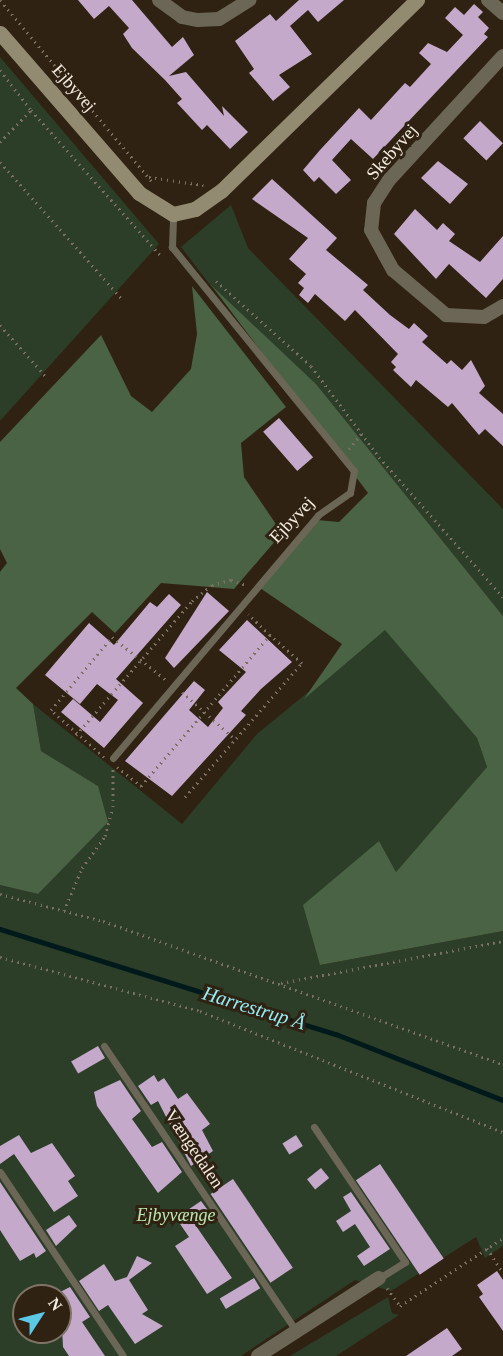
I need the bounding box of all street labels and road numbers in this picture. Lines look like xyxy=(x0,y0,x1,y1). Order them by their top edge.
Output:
street label: Ejbyvej xyxy=(47,60,101,116)
street label: Skebyvej xyxy=(362,120,422,184)
street label: Ejbyvej xyxy=(265,492,319,548)
street label: Vængedalen xyxy=(160,1106,228,1192)

